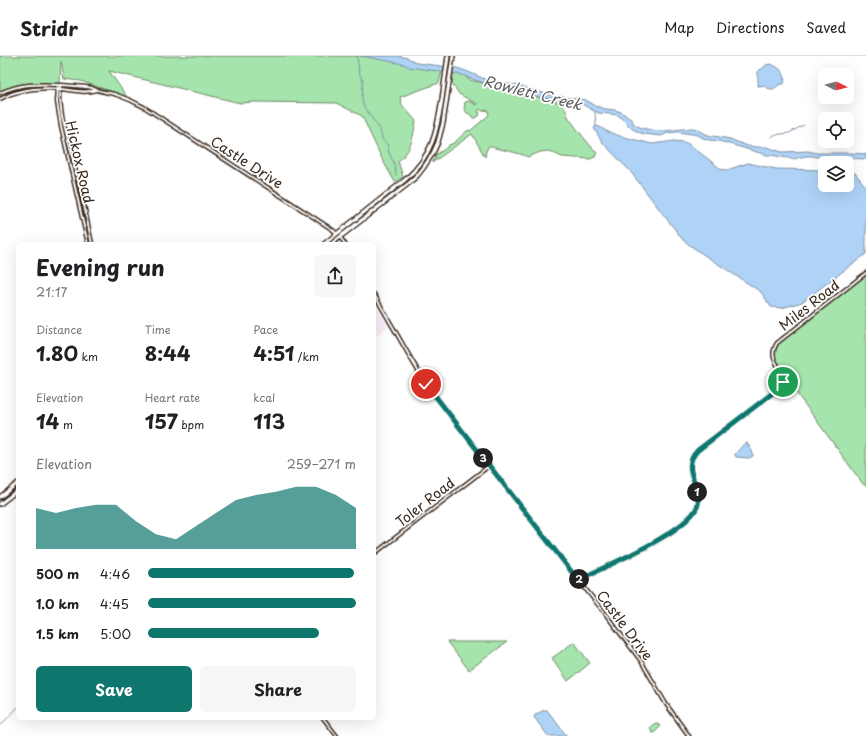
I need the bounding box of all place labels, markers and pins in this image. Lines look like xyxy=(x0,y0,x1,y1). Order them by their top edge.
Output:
pin xyxy=(766,365,800,399)
pin xyxy=(409,367,443,401)
pin: 3 xyxy=(473,448,493,468)
pin: 1 xyxy=(687,482,707,502)
pin: 2 xyxy=(569,569,589,589)

